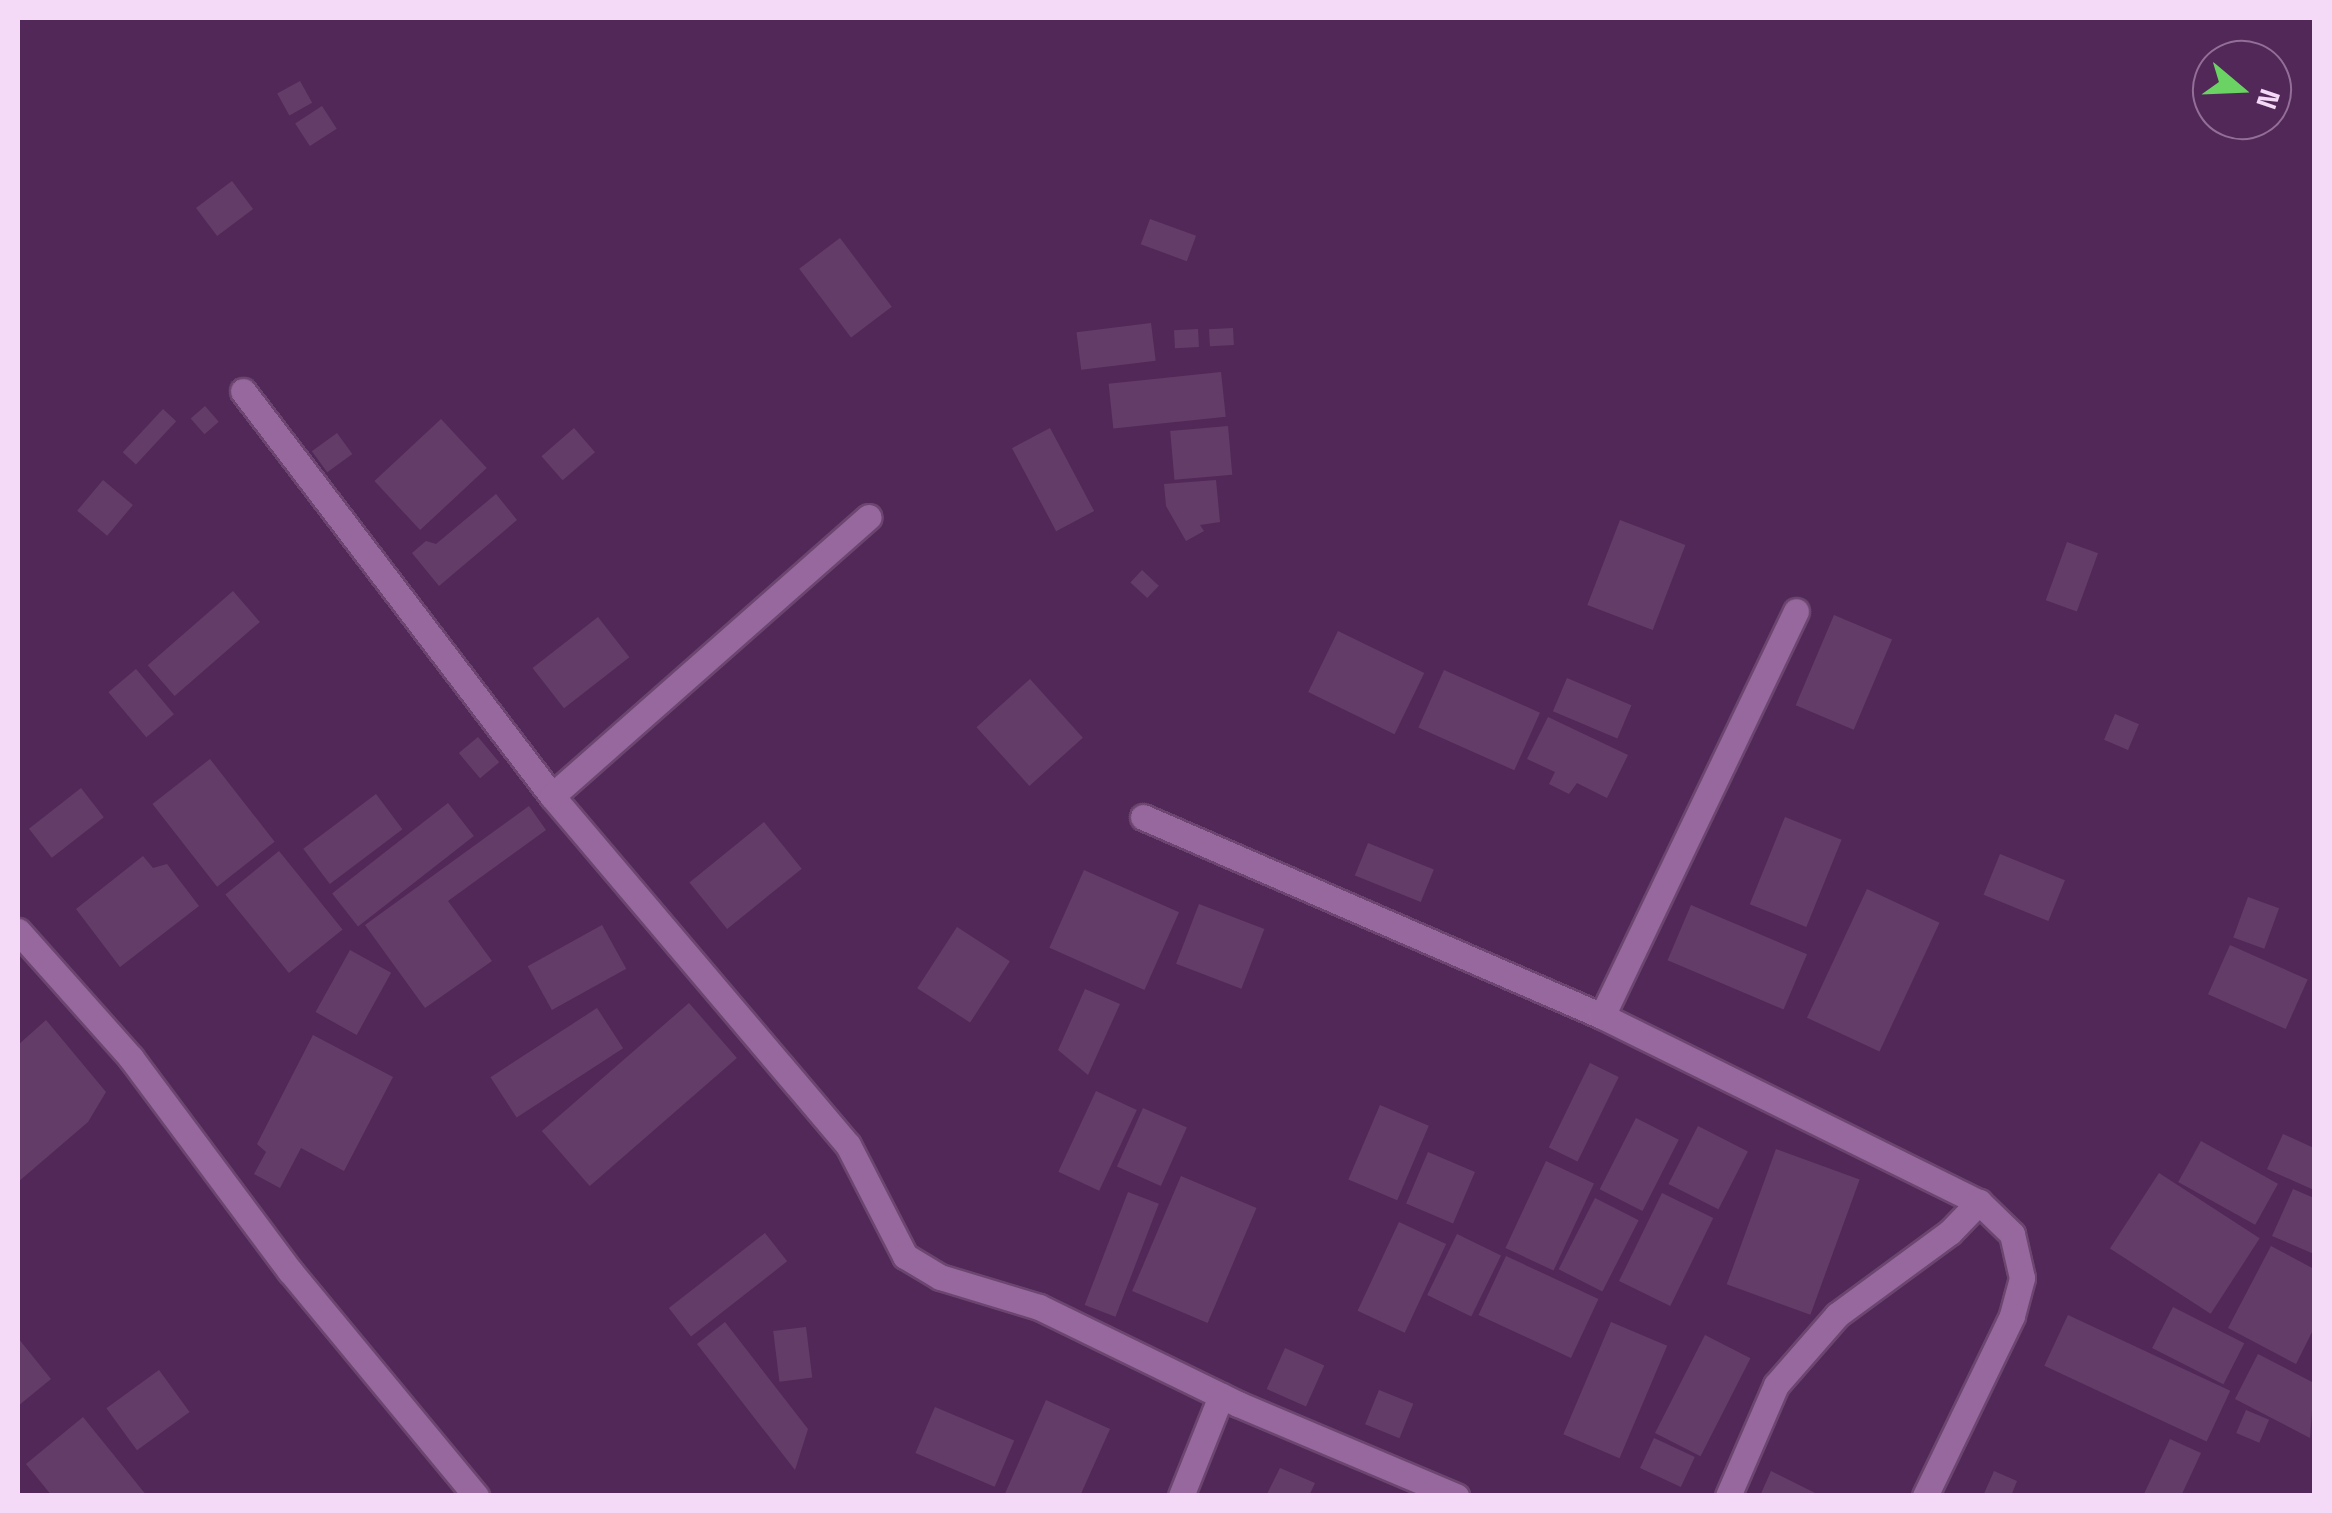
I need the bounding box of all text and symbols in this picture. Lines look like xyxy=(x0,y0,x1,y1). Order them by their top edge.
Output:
north arrow xyxy=(2192,40,2292,140)
text: N xyxy=(2248,84,2289,114)

